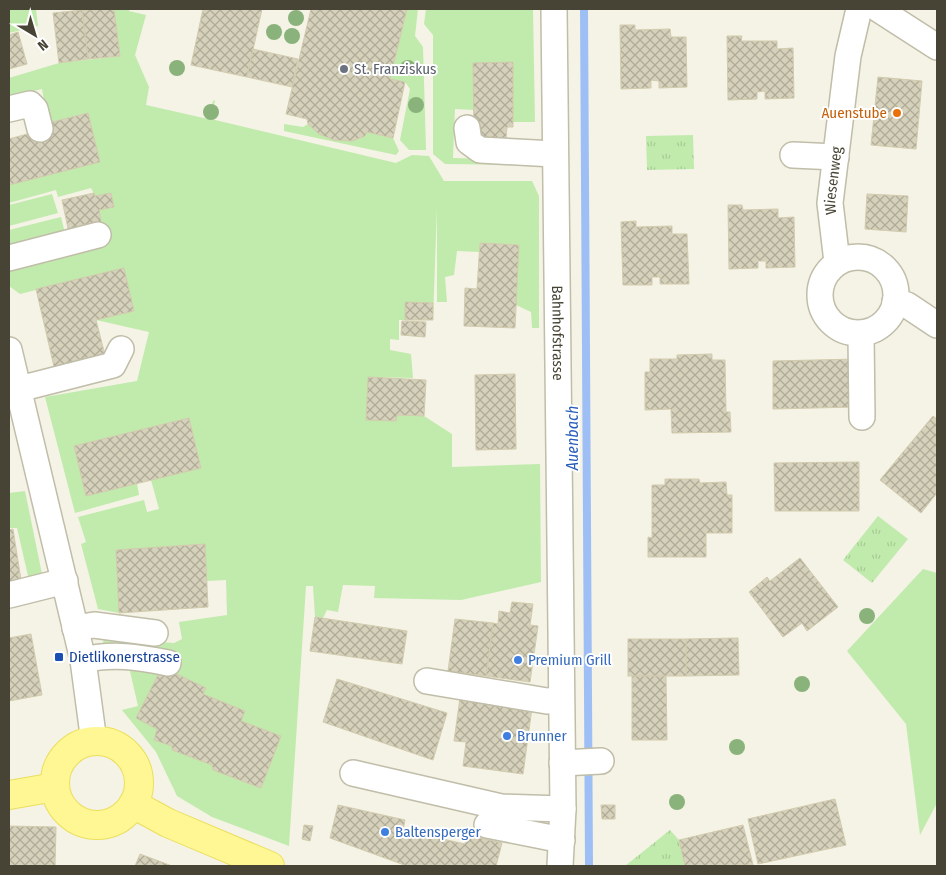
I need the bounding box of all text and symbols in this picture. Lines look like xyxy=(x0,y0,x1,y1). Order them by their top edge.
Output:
north arrow xyxy=(10,10,60,60)
text: N xyxy=(34,36,51,54)
place label: St. Franziskus xyxy=(354,60,436,78)
marker: St. Franziskus xyxy=(338,63,350,75)
place label: Auenstube xyxy=(821,104,887,122)
marker: Auenstube xyxy=(891,107,903,119)
street label: Wiesenweg xyxy=(821,145,846,216)
street label: Bahnhofstrasse xyxy=(548,285,567,381)
water label: Auenbach xyxy=(563,406,582,471)
place label: Dietlikonerstrasse xyxy=(69,648,180,666)
marker: Dietlikonerstrasse xyxy=(53,651,65,663)
place label: Premium Grill xyxy=(528,651,612,669)
marker: Premium Grill xyxy=(512,654,524,666)
place label: Brunner xyxy=(517,727,568,745)
marker: Brunner xyxy=(501,730,513,742)
place label: Baltensperger xyxy=(395,823,481,841)
marker: Baltensperger xyxy=(379,826,391,838)

